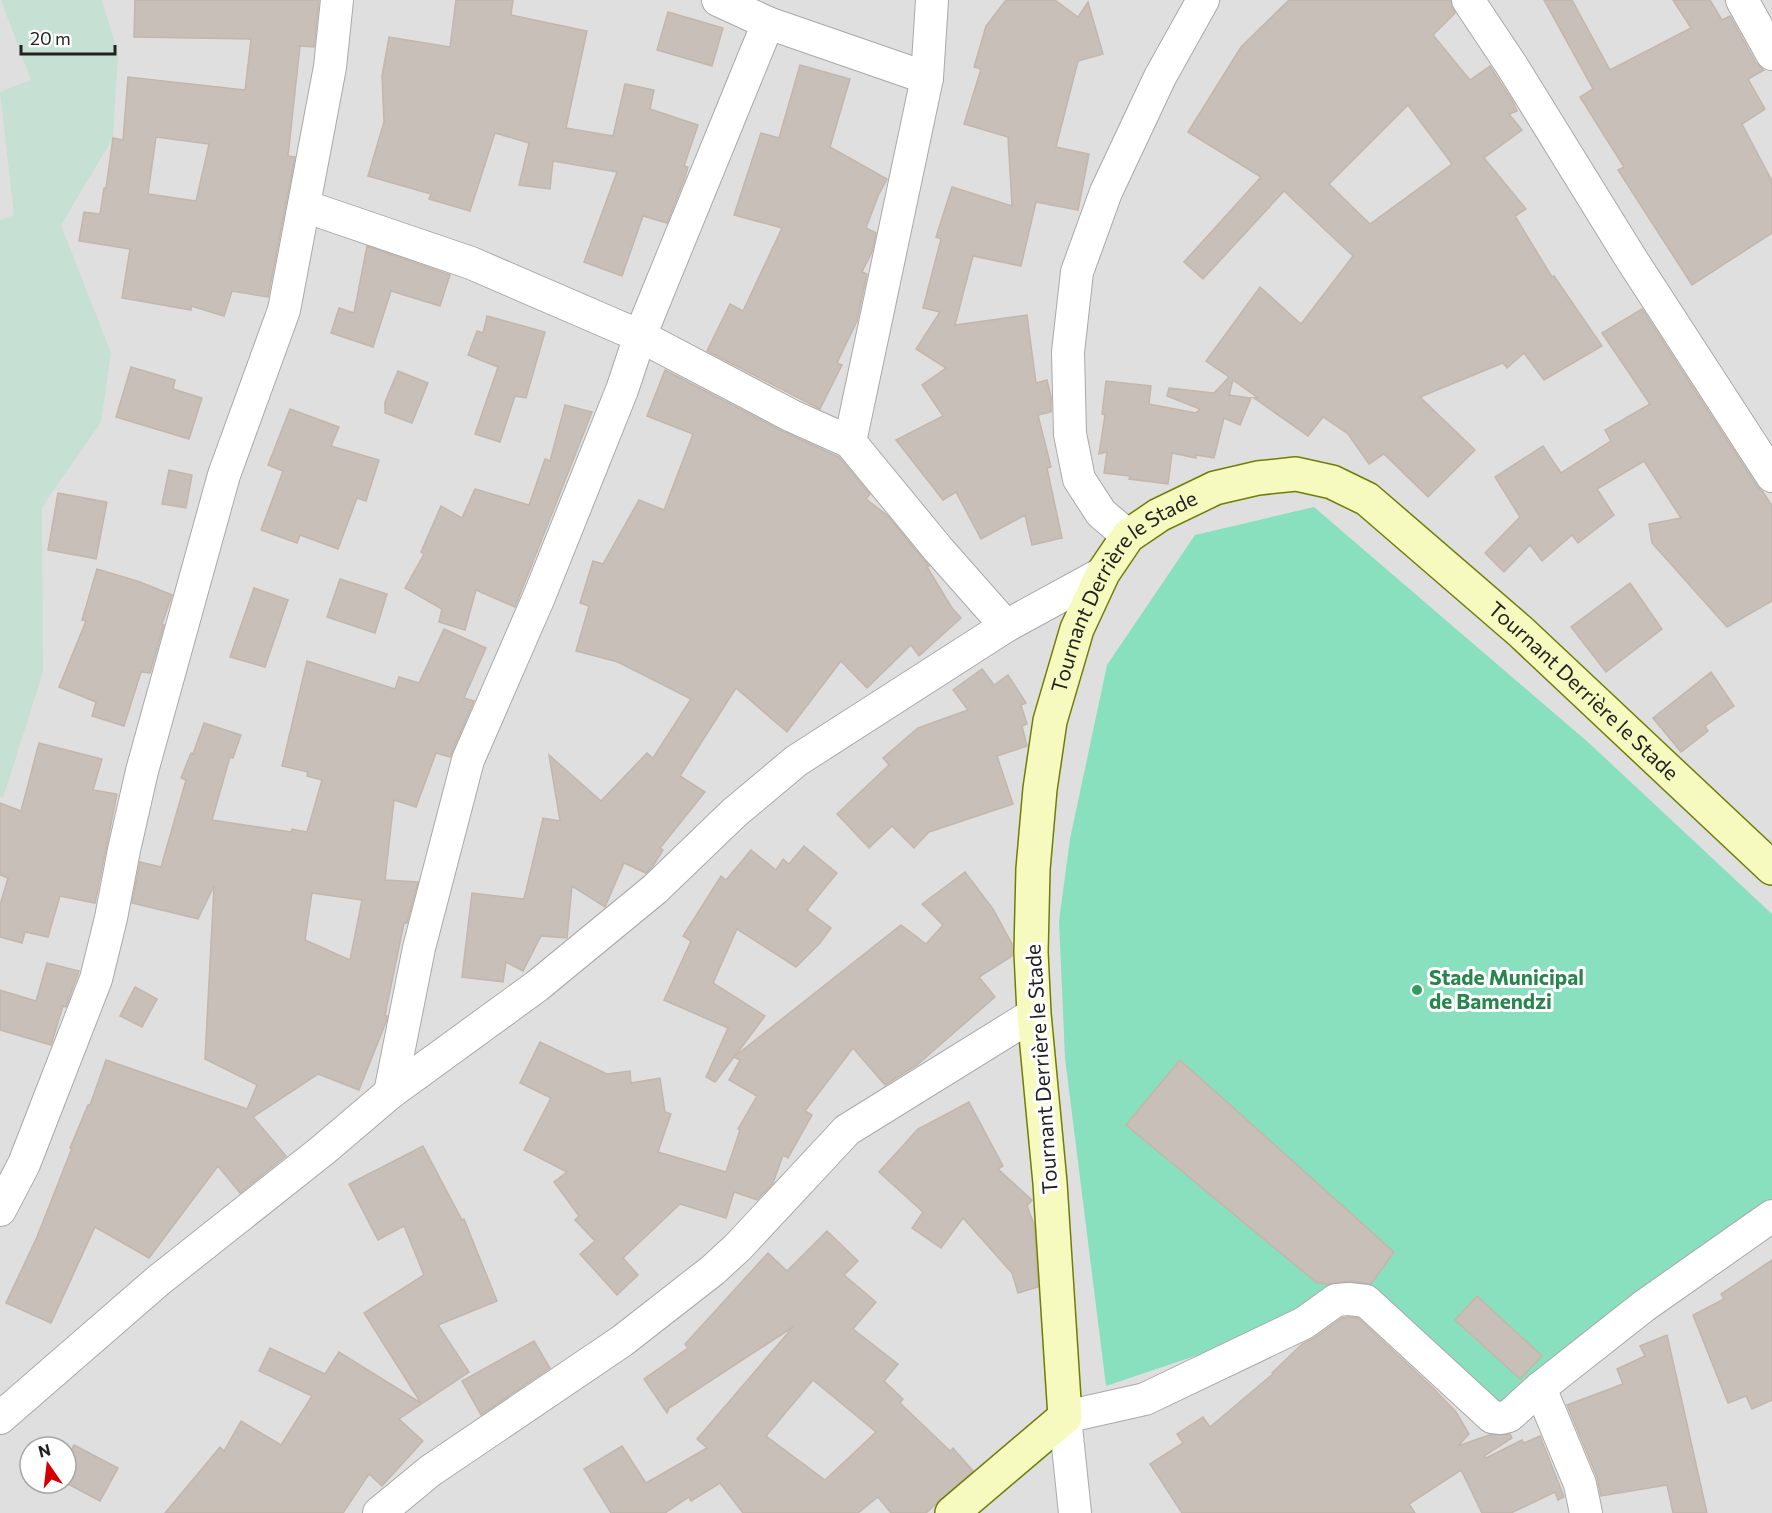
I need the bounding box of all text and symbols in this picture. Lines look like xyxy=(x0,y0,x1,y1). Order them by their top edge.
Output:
scale bar xyxy=(21,18,116,56)
text: 20 m xyxy=(30,27,71,49)
street label: Tournant Derrière le Stade xyxy=(1045,485,1201,695)
street label: Tournant Derrière le Stade xyxy=(1484,596,1684,785)
street label: Tournant Derrière le Stade xyxy=(1019,943,1062,1195)
place label: Stade Municipal de Bamendzi xyxy=(1429,964,1584,1013)
marker: Stade Municipal de Bamendzi xyxy=(1410,983,1424,997)
north arrow xyxy=(18,1435,78,1495)
text: N xyxy=(36,1439,52,1461)

